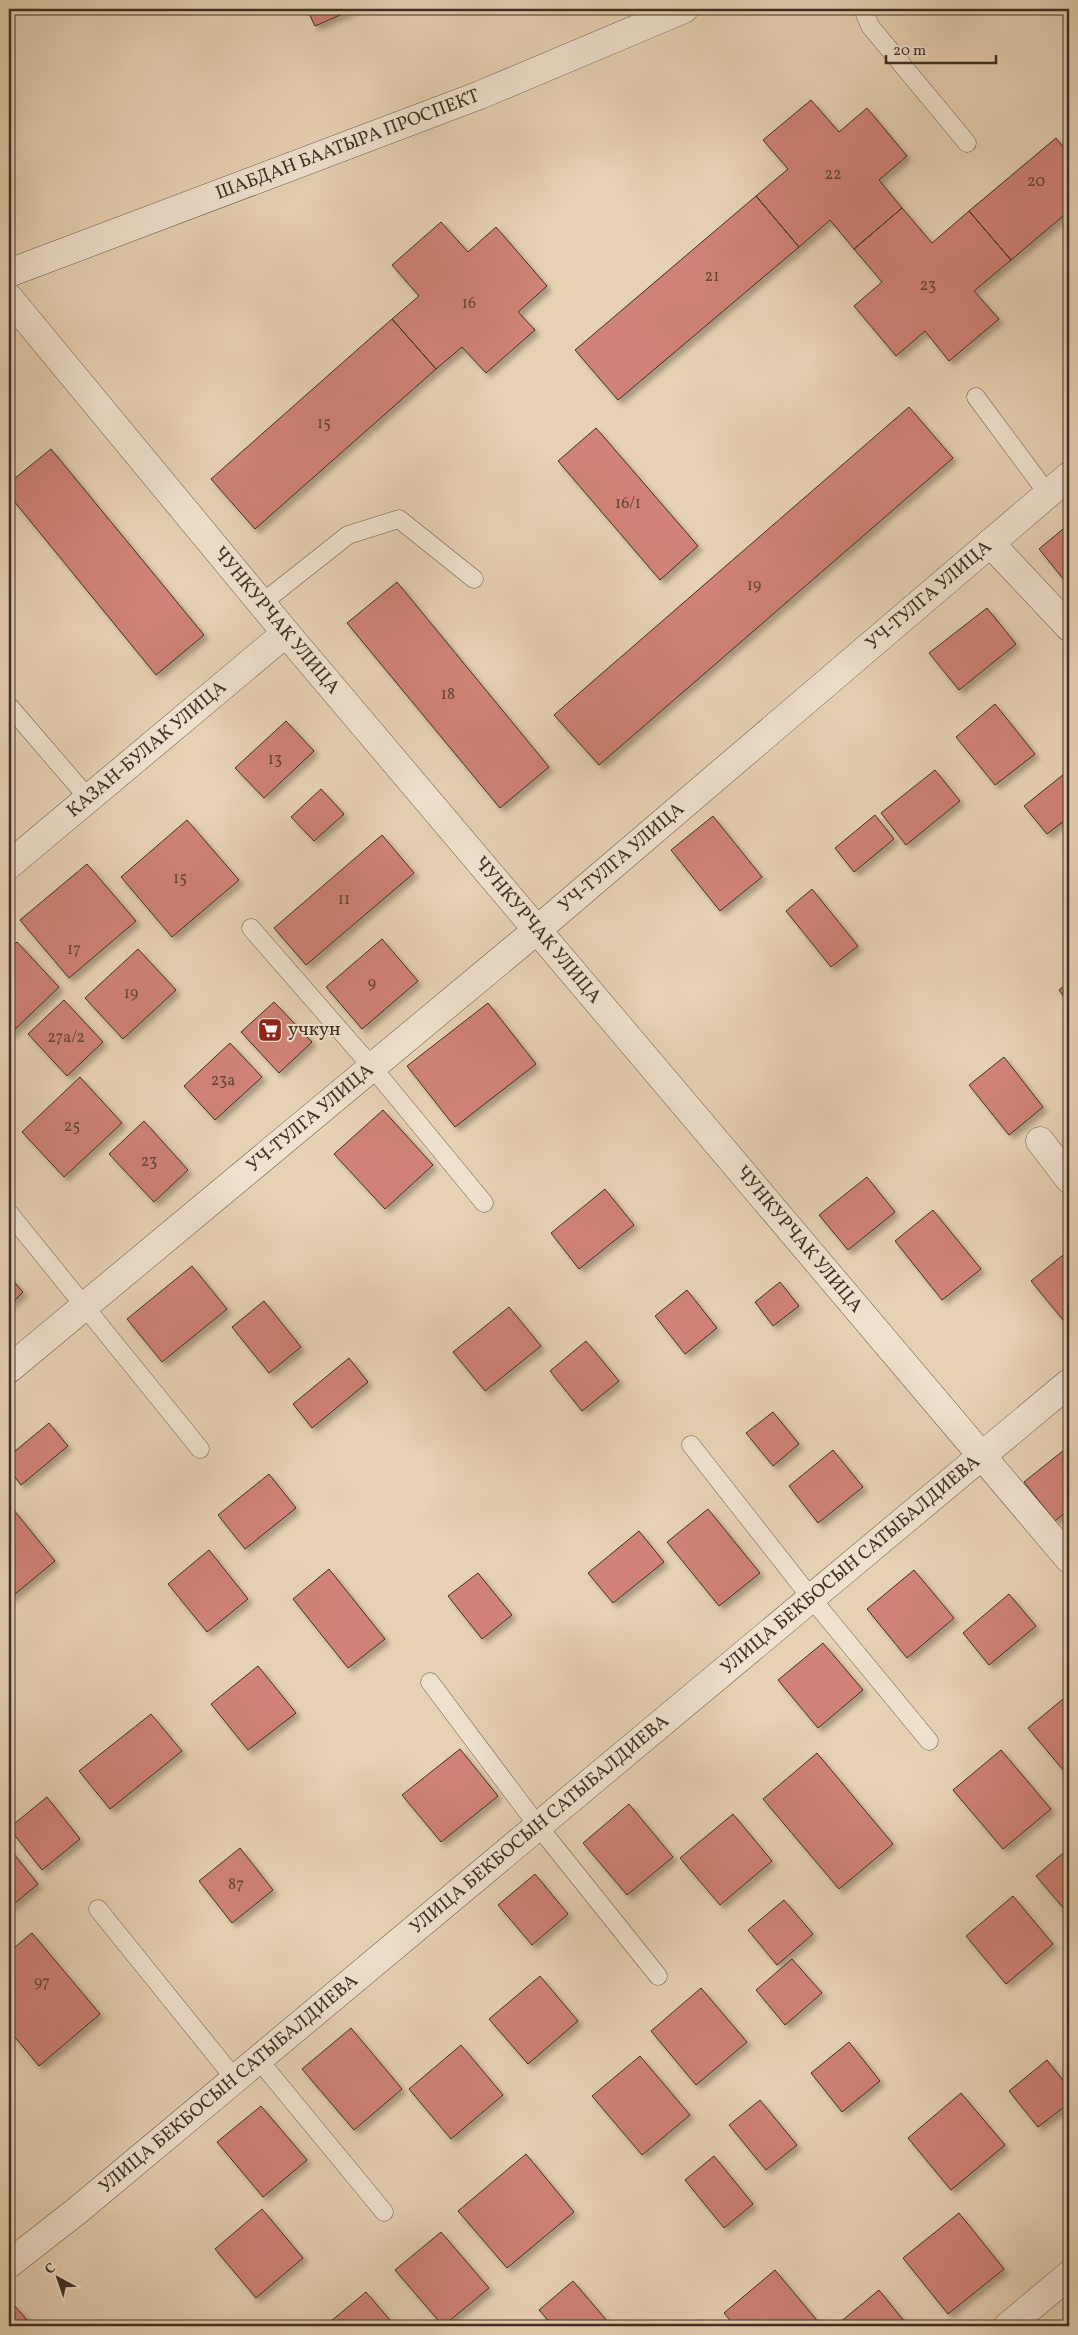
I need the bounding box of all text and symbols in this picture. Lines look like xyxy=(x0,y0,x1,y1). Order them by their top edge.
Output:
scale bar xyxy=(886,32,996,64)
text: 20 m xyxy=(893,41,926,62)
street label: ШАБДАН БААТЫРА ПРОСПЕКТ xyxy=(212,83,483,207)
house number: 22 xyxy=(824,164,842,186)
house number: 20 xyxy=(1027,171,1045,193)
house number: 21 xyxy=(705,266,719,288)
house number: 23 xyxy=(920,275,936,297)
house number: 16 xyxy=(462,293,476,315)
house number: 15 xyxy=(317,413,331,435)
house number: 16/1 xyxy=(615,493,641,515)
street label: УЧ-ТУЛГА УЛИЦА xyxy=(860,534,998,657)
street label: ЧУНКУРЧАК УЛИЦА xyxy=(207,541,346,700)
house number: 19 xyxy=(747,575,761,597)
street label: КАЗАН-БУЛАК УЛИЦА xyxy=(61,675,233,824)
house number: 18 xyxy=(441,684,455,706)
house number: 13 xyxy=(268,749,282,771)
street label: УЧ-ТУЛГА УЛИЦА xyxy=(553,797,690,919)
street label: ЧУНКУРЧАК УЛИЦА xyxy=(468,851,607,1009)
house number: 15 xyxy=(173,868,187,890)
house number: 11 xyxy=(338,889,350,911)
house number: 17 xyxy=(67,939,81,961)
house number: 9 xyxy=(368,973,376,995)
house number: 19 xyxy=(124,983,138,1005)
supermarket icon: учкун xyxy=(257,1017,283,1043)
place label: учкун xyxy=(288,1017,341,1043)
house number: 27а/2 xyxy=(47,1027,85,1049)
street label: УЧ-ТУЛГА УЛИЦА xyxy=(241,1058,379,1179)
house number: 23a xyxy=(211,1070,235,1092)
house number: 25 xyxy=(64,1116,80,1138)
house number: 23 xyxy=(141,1151,157,1173)
street label: ЧУНКУРЧАК УЛИЦА xyxy=(729,1160,869,1319)
street label: УЛИЦА БЕКБОСЫН САТЫБАЛДИЕВА xyxy=(716,1449,986,1681)
street label: УЛИЦА БЕКБОСЫН САТЫБАЛДИЕВА xyxy=(405,1709,675,1941)
house number: 87 xyxy=(228,1874,244,1896)
street label: УЛИЦА БЕКБОСЫН САТЫБАЛДИЕВА xyxy=(94,1968,364,2200)
house number: 97 xyxy=(34,1972,50,1994)
north arrow xyxy=(32,2252,82,2302)
text: С xyxy=(41,2259,60,2279)

